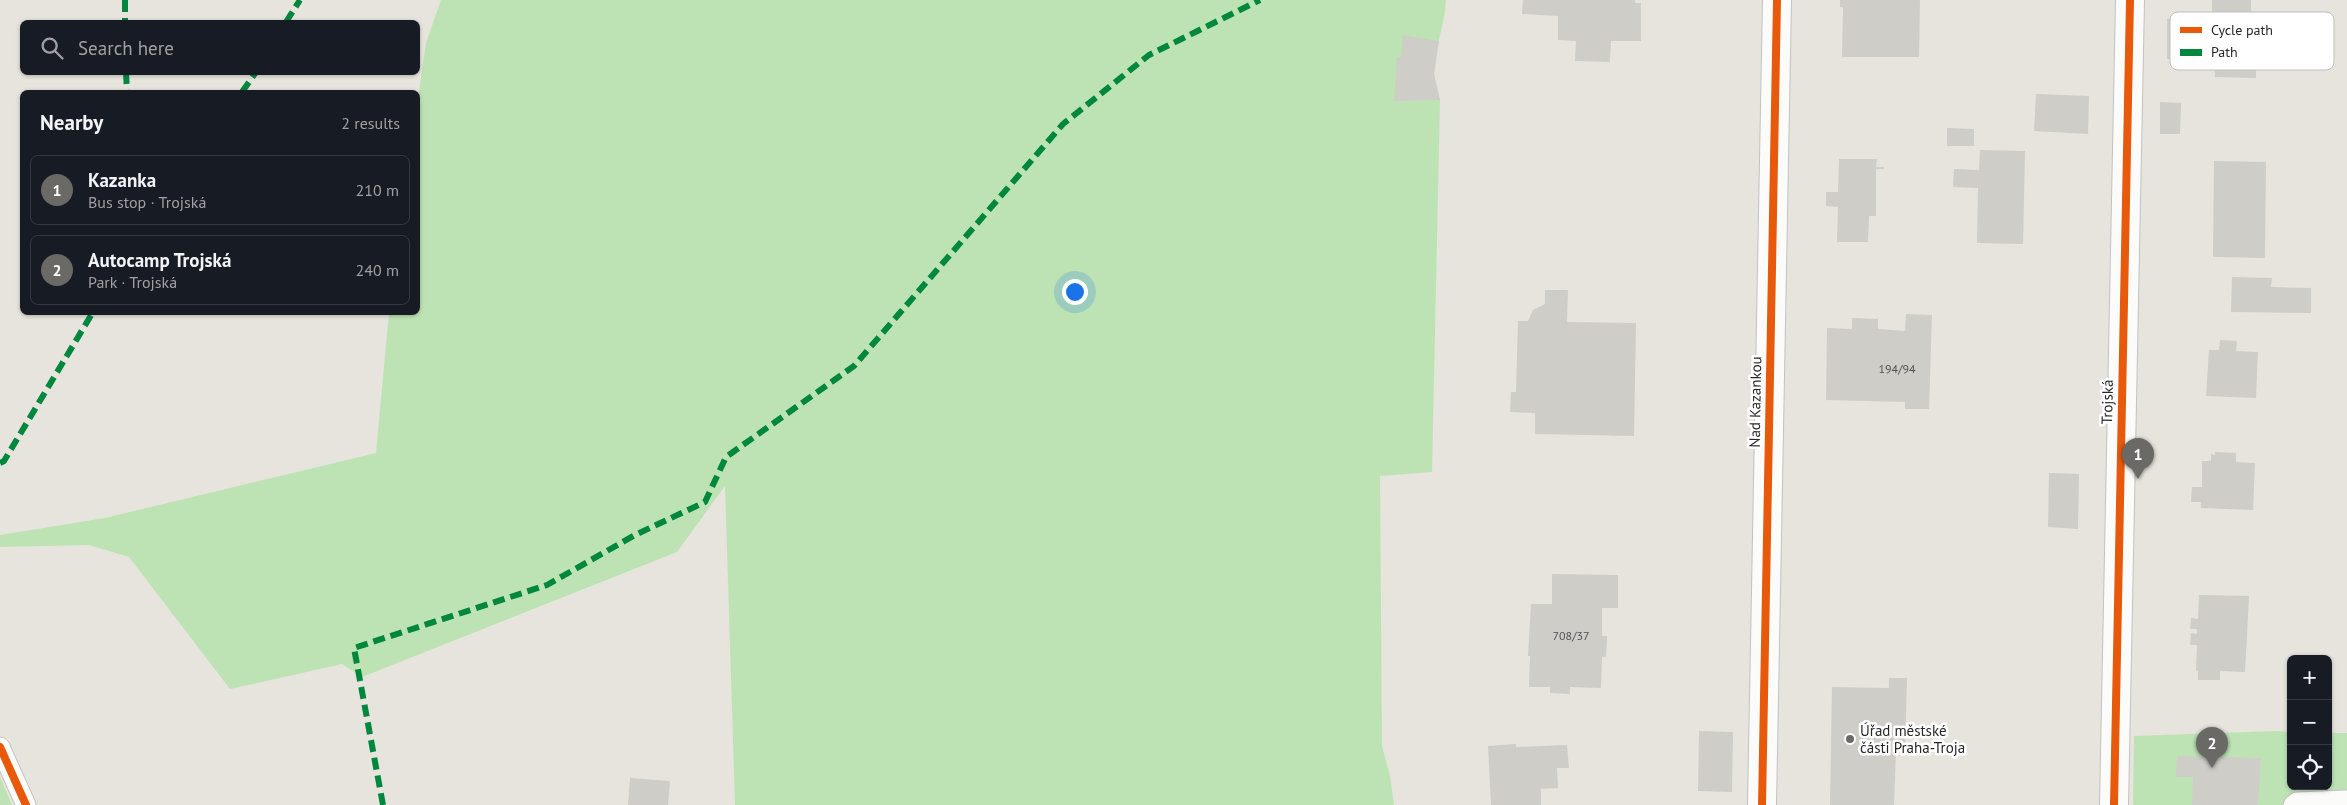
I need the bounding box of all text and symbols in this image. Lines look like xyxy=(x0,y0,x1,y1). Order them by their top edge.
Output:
legend xyxy=(2170,12,2334,70)
search box xyxy=(20,20,420,75)
text: Cycle path xyxy=(2211,21,2273,39)
icon: search xyxy=(38,34,66,62)
text: Search here xyxy=(78,36,174,60)
text: Path xyxy=(2211,43,2238,61)
text: Nearby xyxy=(40,109,103,136)
text: 2 results xyxy=(341,113,400,133)
text: Kazanka xyxy=(88,168,156,192)
text: 1 xyxy=(52,180,62,200)
text: 210 m xyxy=(356,180,399,200)
text: Bus stop · Trojská xyxy=(88,192,206,212)
text: Autocamp Trojská xyxy=(88,248,231,272)
text: 2 xyxy=(52,260,62,280)
text: 240 m xyxy=(356,260,399,280)
text: Park · Trojská xyxy=(88,272,177,292)
your location xyxy=(1062,279,1088,305)
street label: Nad Kazankou xyxy=(1745,356,1765,448)
house number: 194/94 xyxy=(1879,361,1916,376)
street label: Trojská xyxy=(2097,379,2117,425)
pin: 1 xyxy=(2122,438,2154,479)
house number: 708/37 xyxy=(1553,628,1589,643)
map controls xyxy=(2287,655,2332,790)
button: + xyxy=(2287,655,2332,700)
button: − xyxy=(2287,700,2332,745)
place label: Úřad městské části Praha-Troja xyxy=(1860,721,1965,757)
pin: 2 xyxy=(2196,727,2228,768)
marker: Úřad městské části Praha-Troja xyxy=(1844,733,1856,745)
button: locate xyxy=(2287,745,2332,790)

